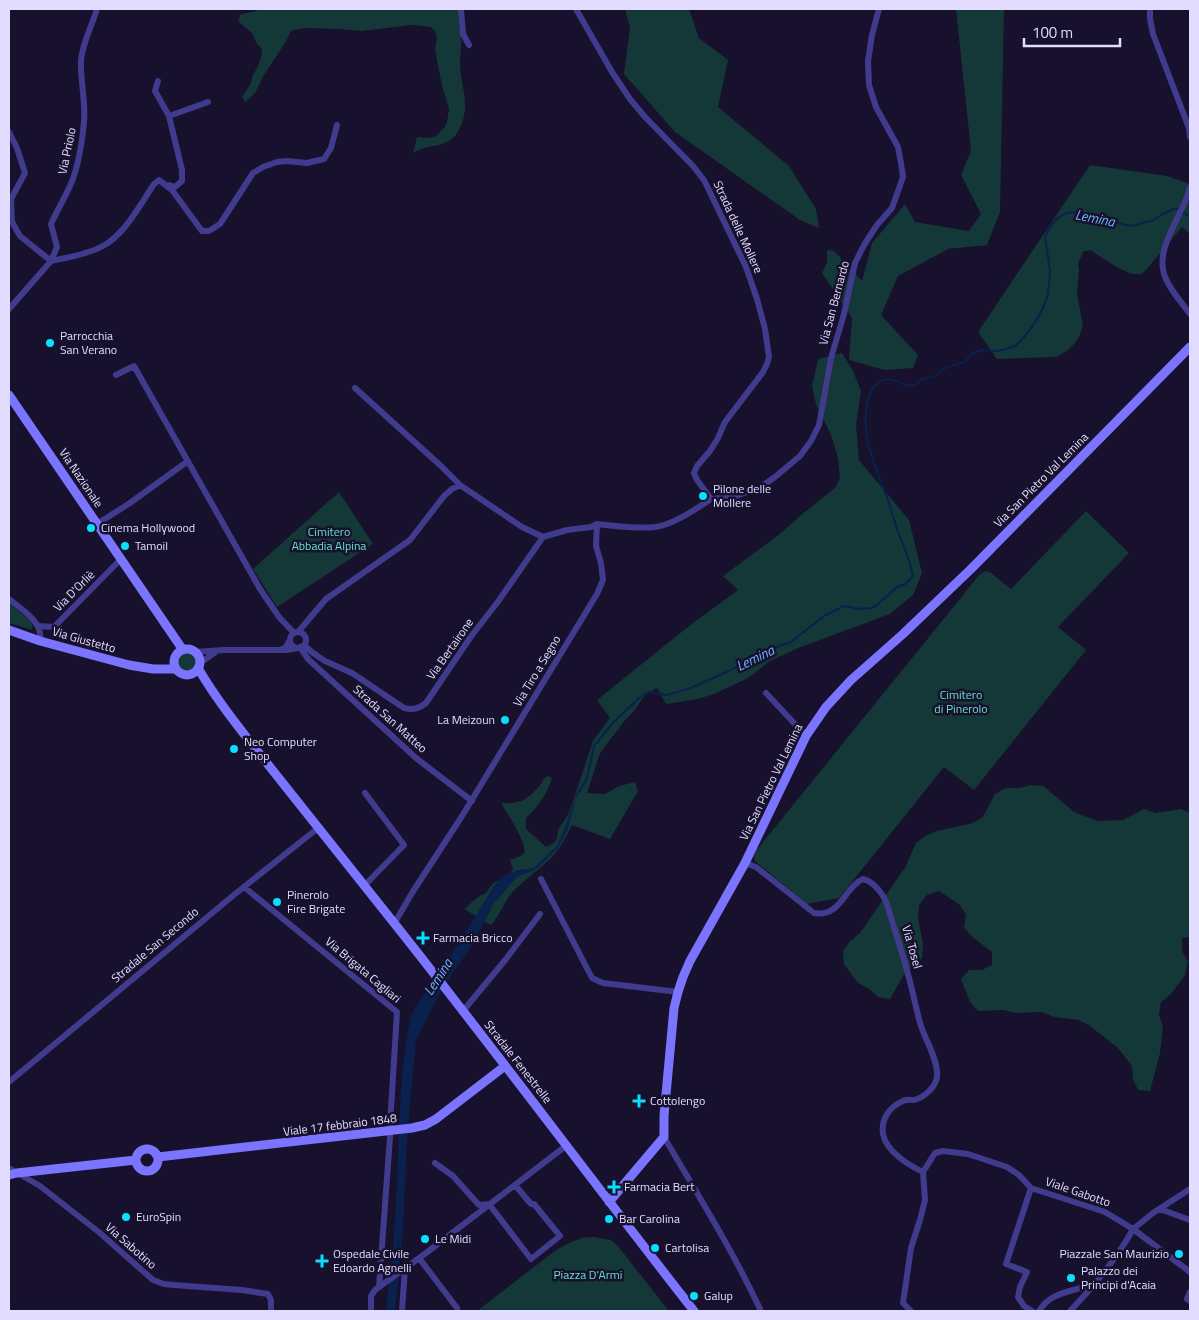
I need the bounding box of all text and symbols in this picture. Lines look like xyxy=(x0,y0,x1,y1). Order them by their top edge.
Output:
scale bar xyxy=(1024,15,1120,47)
text: 100 m xyxy=(1032,21,1073,44)
street label: Via Priolo xyxy=(52,126,81,176)
street label: Strada delle Mollere xyxy=(709,177,768,276)
water label: Lemina xyxy=(1073,203,1118,232)
street label: Via San Bernardo xyxy=(813,259,854,347)
place label: Parrocchia San Verano xyxy=(60,326,117,359)
marker: Parrocchia San Verano xyxy=(44,337,56,349)
street label: Via San Pietro Val Lemina xyxy=(989,428,1093,532)
street label: Via Nazionale xyxy=(54,444,108,511)
place label: Pilone delle Mollere xyxy=(713,479,771,512)
marker: Pilone delle Mollere xyxy=(697,490,709,502)
place label: Cinema Hollywood xyxy=(101,518,195,537)
marker: Cinema Hollywood xyxy=(85,522,97,534)
park label: Cimitero Abbadia Alpina xyxy=(292,522,366,555)
place label: Tamoil xyxy=(135,536,168,555)
marker: Tamoil xyxy=(119,540,131,552)
street label: Via D'Orliè xyxy=(49,566,99,616)
street label: Via Bertairone xyxy=(421,614,478,683)
street label: Via Giustetto xyxy=(50,621,118,658)
street label: Via Tiro a Segno xyxy=(508,631,565,710)
water label: Lemina xyxy=(732,639,778,676)
street label: Strada San Matteo xyxy=(349,680,432,757)
park label: Cimitero di Pinerolo xyxy=(934,685,988,718)
place label: La Meizoun xyxy=(437,710,495,729)
marker: La Meizoun xyxy=(499,714,511,726)
street label: Via San Pietro Val Lemina xyxy=(734,720,807,843)
place label: Neo Computer Shop xyxy=(244,732,317,765)
marker: Neo Computer Shop xyxy=(228,743,240,755)
place label: Pinerolo Fire Brigate xyxy=(287,885,345,918)
marker: Pinerolo Fire Brigate xyxy=(271,896,283,908)
street label: Stradale San Secondo xyxy=(107,902,203,987)
street label: Via Tosel xyxy=(897,923,928,971)
place label: Farmacia Bricco xyxy=(433,928,512,947)
street label: Via Brigata Cagliari xyxy=(321,932,406,1007)
marker: Farmacia Bricco xyxy=(417,932,429,944)
water label: Lemina xyxy=(418,953,458,999)
street label: Stradale Fenestrelle xyxy=(480,1016,557,1107)
place label: Cottolengo xyxy=(650,1091,705,1110)
marker: Cottolengo xyxy=(632,1094,646,1108)
street label: Viale 17 febbraio 1848 xyxy=(282,1108,398,1141)
street label: Viale Gabotto xyxy=(1043,1171,1113,1212)
place label: Farmacia Bert xyxy=(624,1177,695,1196)
marker: Farmacia Bert xyxy=(608,1181,620,1193)
place label: EuroSpin xyxy=(136,1207,181,1226)
place label: Bar Carolina xyxy=(619,1209,680,1228)
marker: EuroSpin xyxy=(120,1211,132,1223)
marker: Bar Carolina xyxy=(603,1213,615,1225)
street label: Via Sabotino xyxy=(101,1218,161,1273)
place label: Le Midi xyxy=(435,1229,471,1248)
marker: Le Midi xyxy=(419,1233,431,1245)
place label: Cartolisa xyxy=(665,1238,709,1257)
marker: Cartolisa xyxy=(649,1242,661,1254)
place label: Ospedale Civile Edoardo Agnelli xyxy=(333,1244,411,1277)
place label: Piazzale San Maurizio xyxy=(1060,1244,1169,1263)
marker: Piazzale San Maurizio xyxy=(1173,1248,1185,1260)
marker: Ospedale Civile Edoardo Agnelli xyxy=(315,1254,329,1268)
place label: Palazzo dei Principi d'Acaia xyxy=(1081,1261,1156,1294)
park label: Piazza D'Armi xyxy=(553,1265,623,1284)
marker: Palazzo dei Principi d'Acaia xyxy=(1065,1272,1077,1284)
place label: Galup xyxy=(704,1286,733,1305)
marker: Galup xyxy=(688,1290,700,1302)

